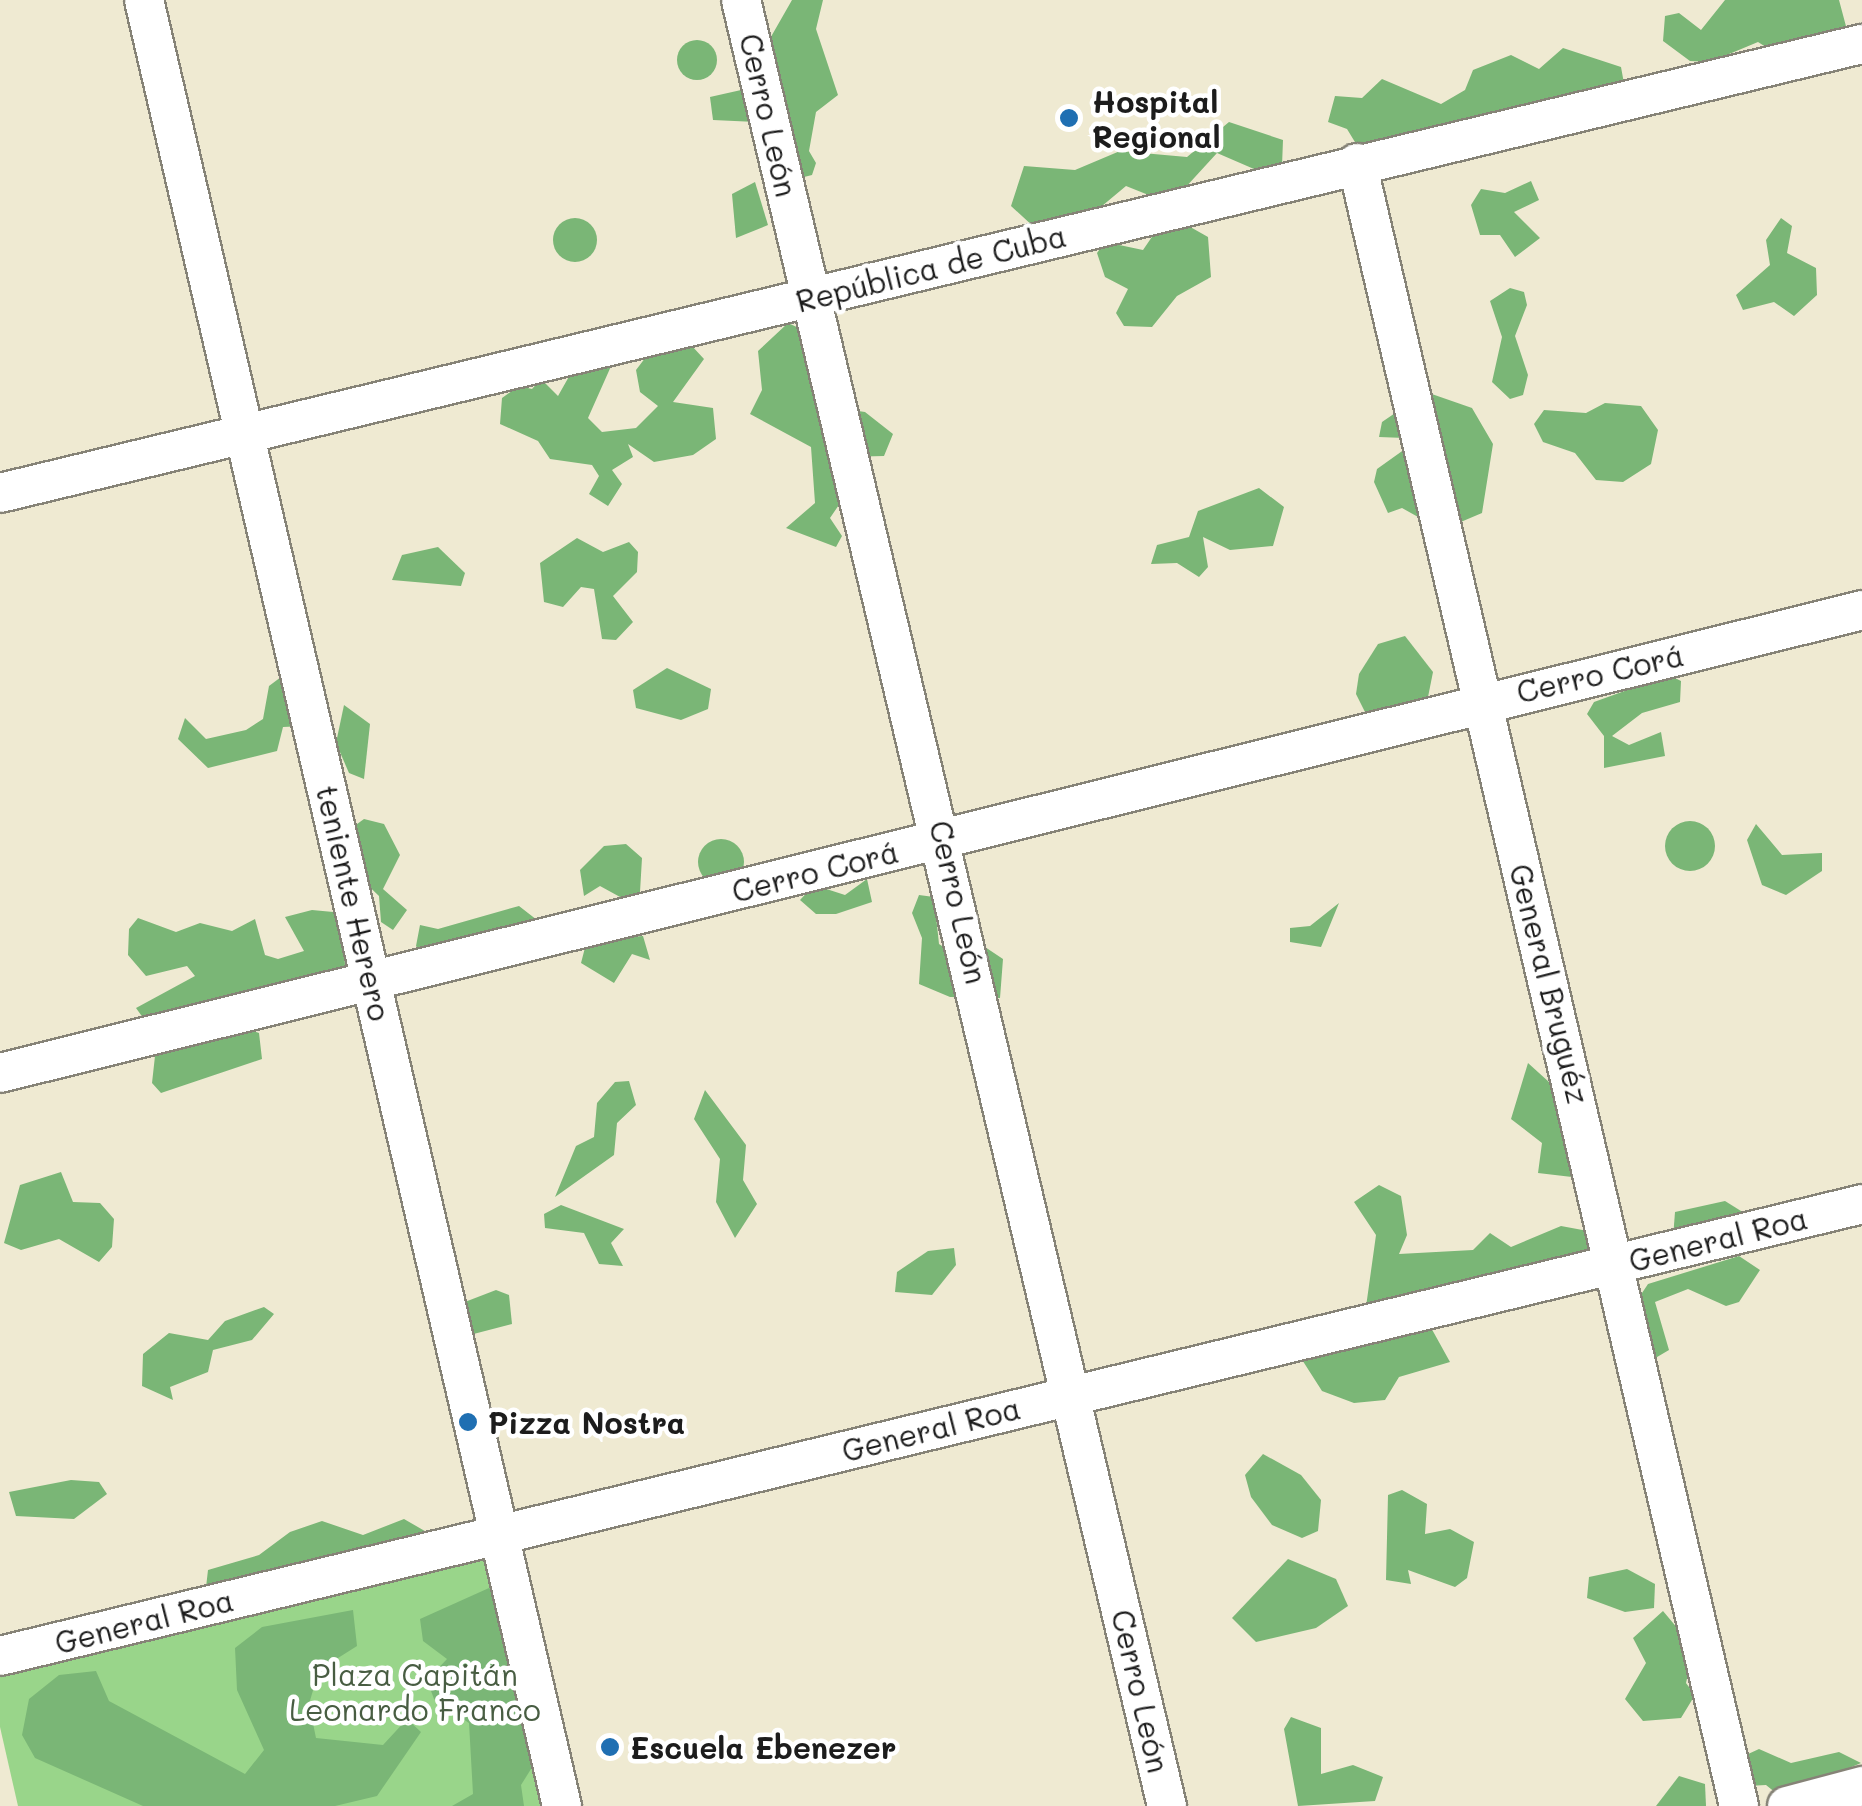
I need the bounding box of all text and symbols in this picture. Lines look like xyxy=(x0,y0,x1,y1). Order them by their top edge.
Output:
street label: Cerro León xyxy=(733,30,805,200)
place label: Hospital Regional xyxy=(1092,83,1221,154)
marker: Hospital Regional xyxy=(1056,105,1082,131)
street label: República de Cuba xyxy=(792,217,1070,319)
street label: Cerro Corá xyxy=(1513,636,1687,710)
street label: teniente Herero xyxy=(309,782,399,1024)
street label: Cerro León xyxy=(923,817,995,987)
street label: Cerro Corá xyxy=(728,833,902,909)
street label: General Bruguéz xyxy=(1503,860,1597,1108)
street label: General Roa xyxy=(1625,1199,1811,1279)
street label: General Roa xyxy=(838,1389,1024,1469)
place label: Pizza Nostra xyxy=(488,1404,685,1440)
marker: Pizza Nostra xyxy=(457,1411,479,1433)
street label: General Roa xyxy=(51,1581,237,1661)
street label: Cerro León xyxy=(1105,1606,1177,1776)
park label: Plaza Capitán Leonardo Franco xyxy=(289,1656,541,1726)
place label: Escuela Ebenezer xyxy=(630,1729,896,1765)
marker: Escuela Ebenezer xyxy=(599,1736,621,1758)

